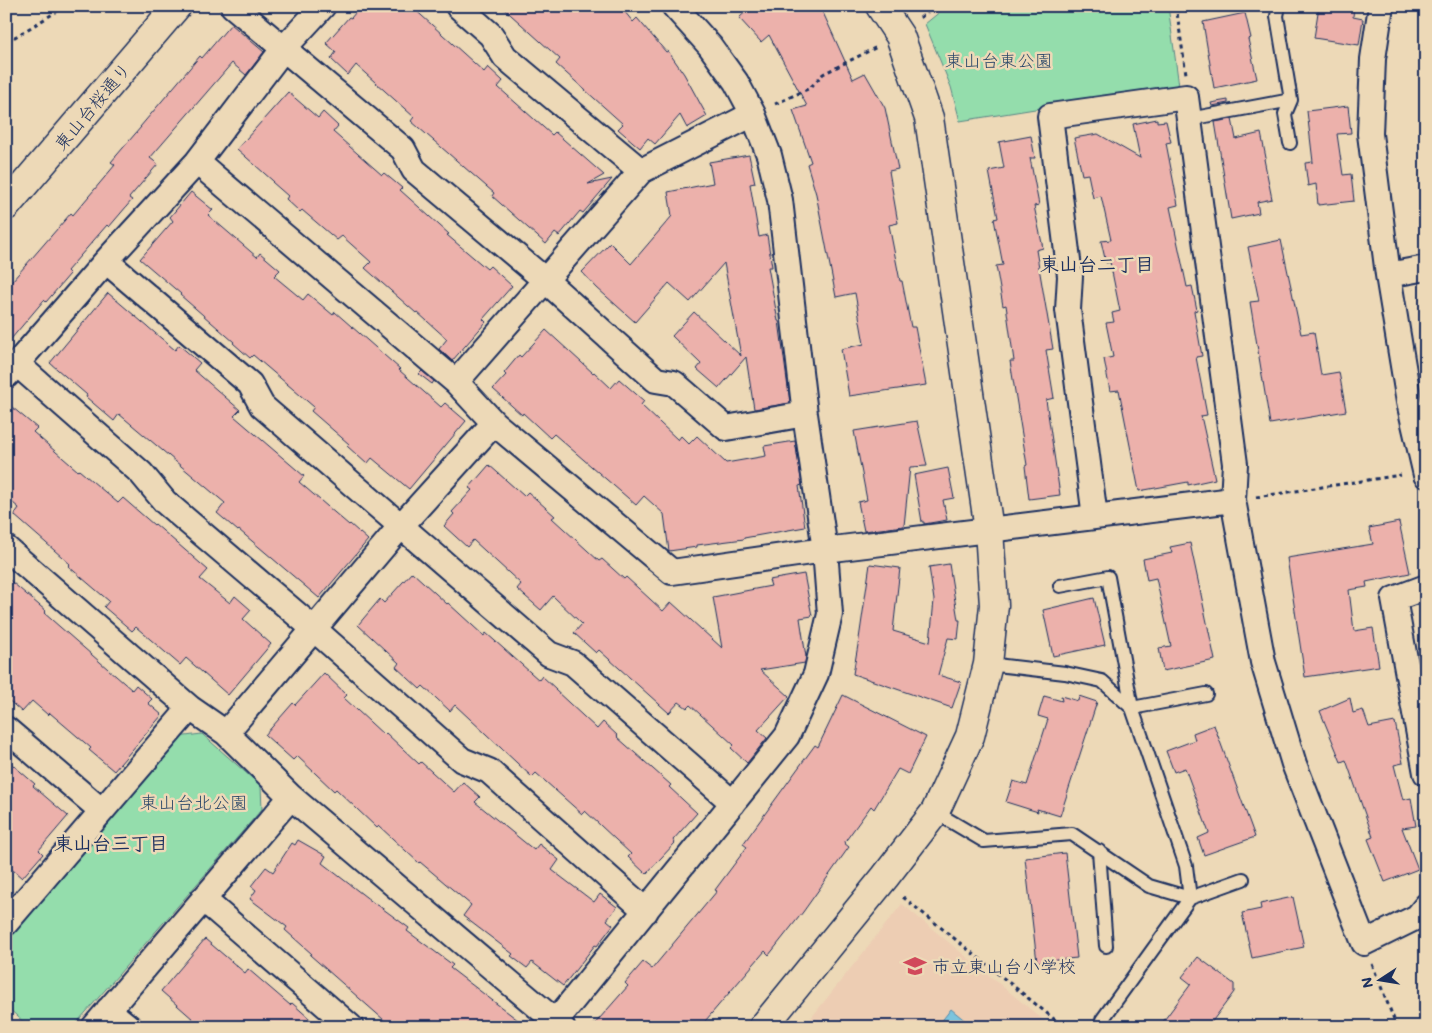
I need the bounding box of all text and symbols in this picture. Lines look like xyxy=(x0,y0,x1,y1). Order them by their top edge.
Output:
park label: 東山台東公園 xyxy=(945,48,1053,72)
street label: 東山台桜通り xyxy=(48,57,136,155)
district label: 東山台二丁目 xyxy=(1040,251,1154,276)
park label: 東山台北公園 xyxy=(140,790,248,814)
district label: 東山台三丁目 xyxy=(54,830,168,855)
school or university icon: 市立東山台小学校 xyxy=(902,953,928,979)
place label: 市立東山台小学校 xyxy=(932,954,1076,978)
north arrow xyxy=(1354,956,1404,1006)
text: N xyxy=(1356,976,1377,990)

